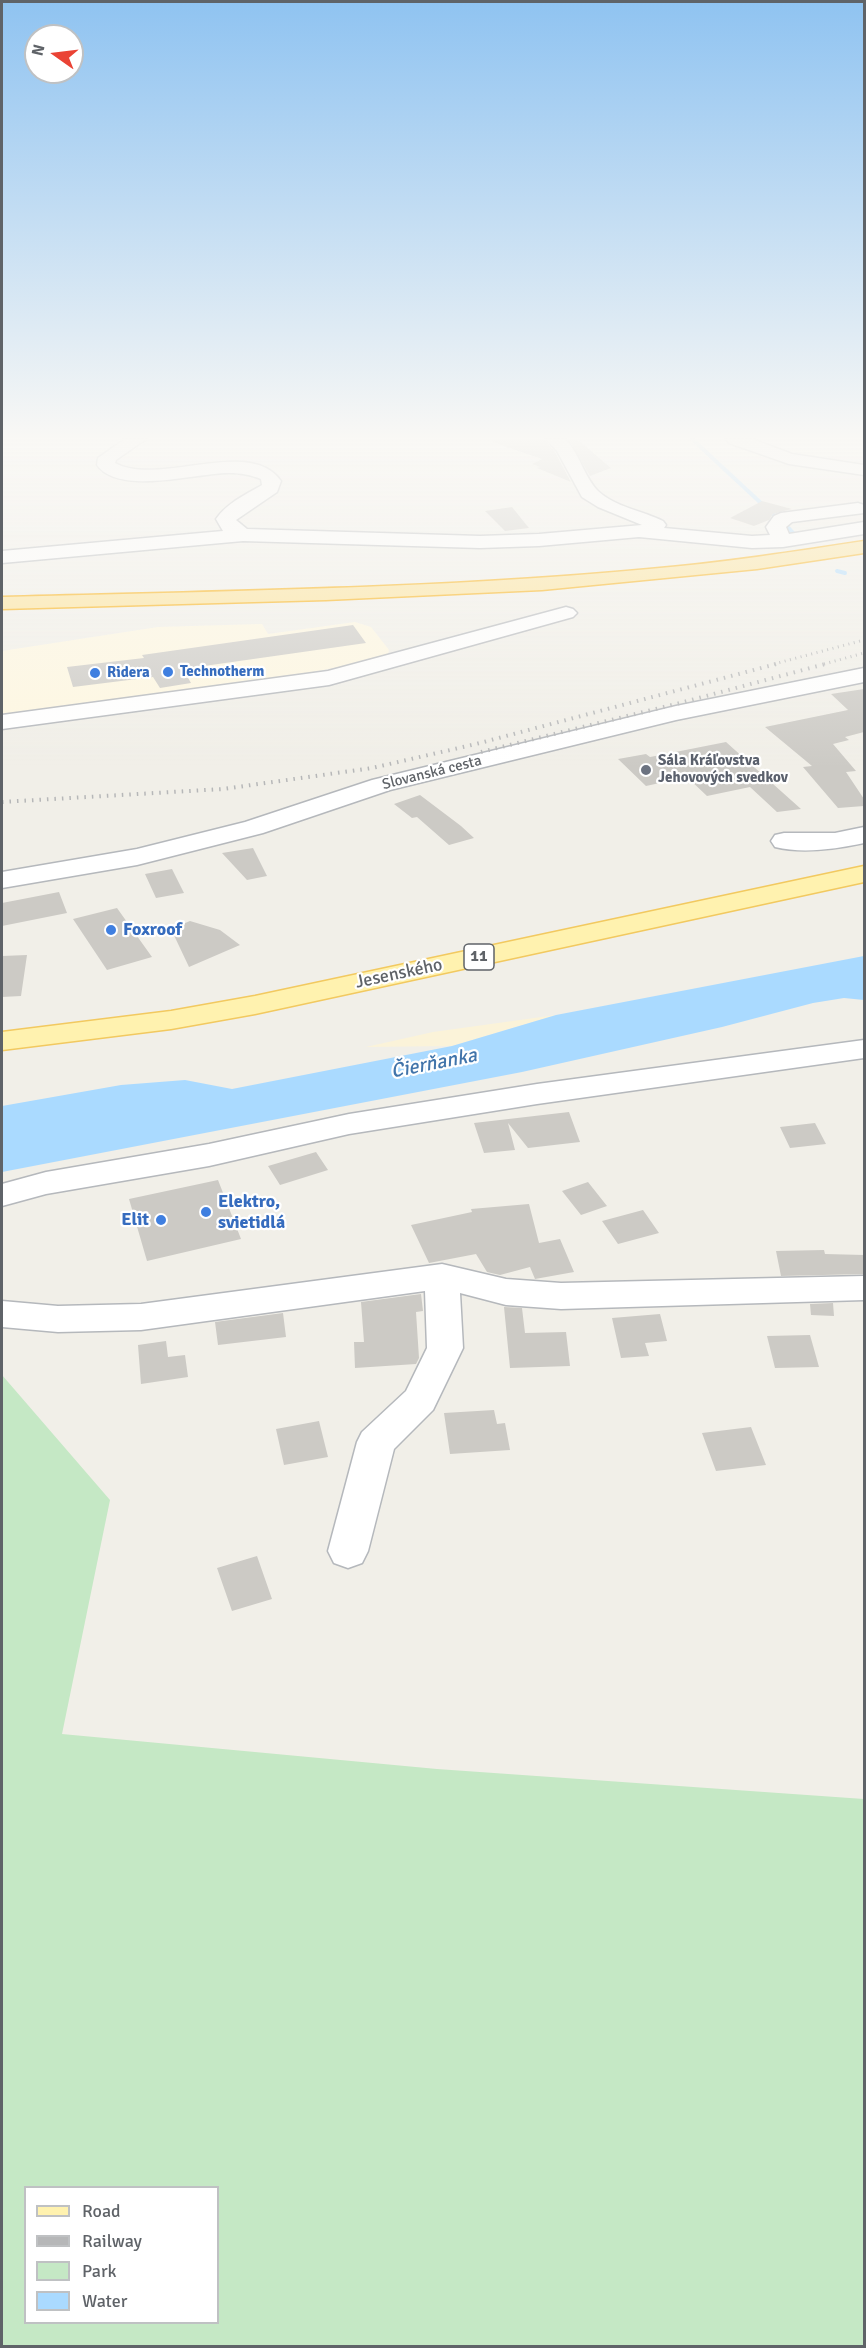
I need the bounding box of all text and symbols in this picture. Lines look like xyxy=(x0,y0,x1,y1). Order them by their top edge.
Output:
north arrow xyxy=(24,24,84,84)
text: N xyxy=(27,42,50,58)
place label: Technotherm xyxy=(180,663,264,681)
place label: Ridera xyxy=(107,664,150,682)
marker: Technotherm xyxy=(161,665,175,679)
marker: Ridera xyxy=(88,666,102,680)
street label: Slovanská cesta xyxy=(380,752,484,794)
place label: Sála Kráľovstva Jehovových svedkov xyxy=(658,752,788,787)
marker: Sála Kráľovstva Jehovových svedkov xyxy=(639,763,653,777)
place label: Foxroof xyxy=(123,919,182,941)
marker: Foxroof xyxy=(104,923,118,937)
road number: 11 xyxy=(464,944,494,970)
street label: Jesenského xyxy=(353,954,445,994)
water label: Čierňanka xyxy=(389,1044,479,1084)
place label: Elektro, svietidlá xyxy=(218,1191,285,1234)
marker: Elektro, svietidlá xyxy=(199,1205,213,1219)
place label: Elit xyxy=(121,1209,149,1231)
marker: Elit xyxy=(154,1213,168,1227)
legend xyxy=(24,2186,219,2324)
text: Road xyxy=(82,2200,121,2222)
text: Railway xyxy=(82,2230,142,2252)
text: Park xyxy=(82,2260,117,2282)
text: Water xyxy=(82,2290,127,2312)

